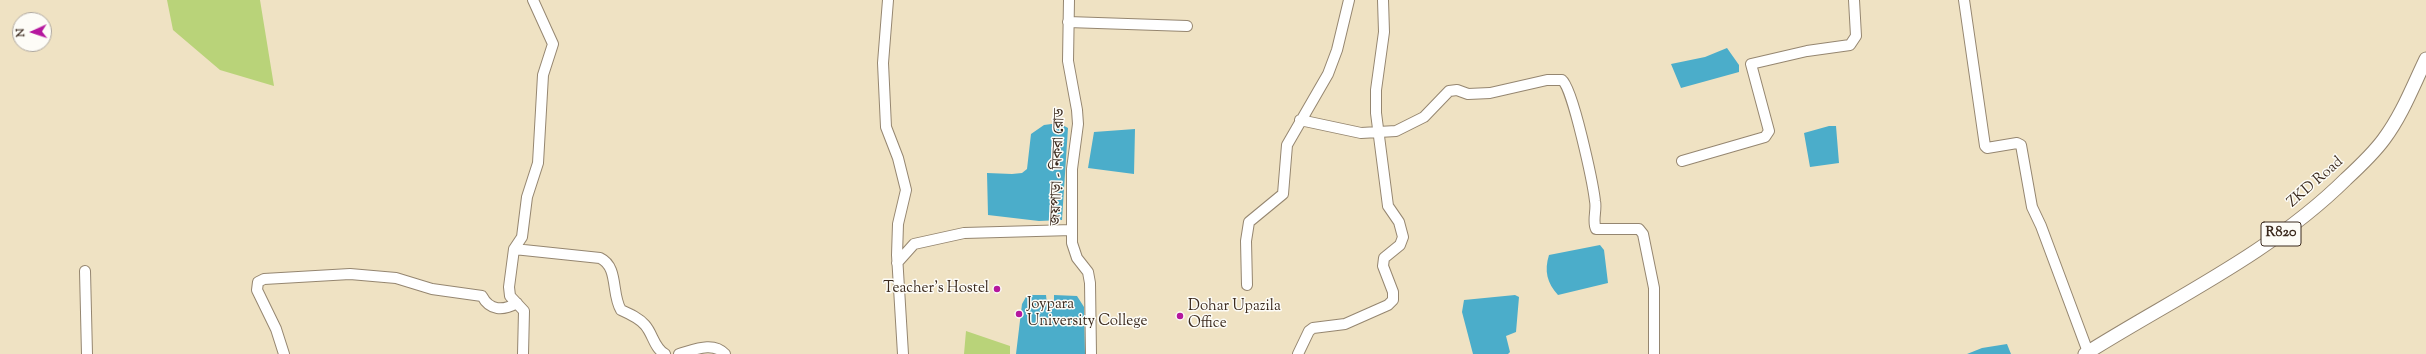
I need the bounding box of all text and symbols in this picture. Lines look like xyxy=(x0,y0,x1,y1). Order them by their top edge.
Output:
north arrow xyxy=(12,12,52,52)
text: N xyxy=(13,28,29,37)
street label: জয়পাড়া - নিকরা রোড xyxy=(1048,108,1070,226)
street label: ZKD Road xyxy=(2284,154,2348,212)
road number: R820 xyxy=(2261,222,2301,246)
place label: Teacher's Hostel xyxy=(883,280,989,298)
marker: Teacher's Hostel xyxy=(992,284,1002,294)
place label: Joypara University College xyxy=(1027,296,1147,331)
place label: Dohar Upazila Office xyxy=(1188,298,1281,333)
marker: Joypara University College xyxy=(1014,309,1024,319)
marker: Dohar Upazila Office xyxy=(1175,311,1185,321)

